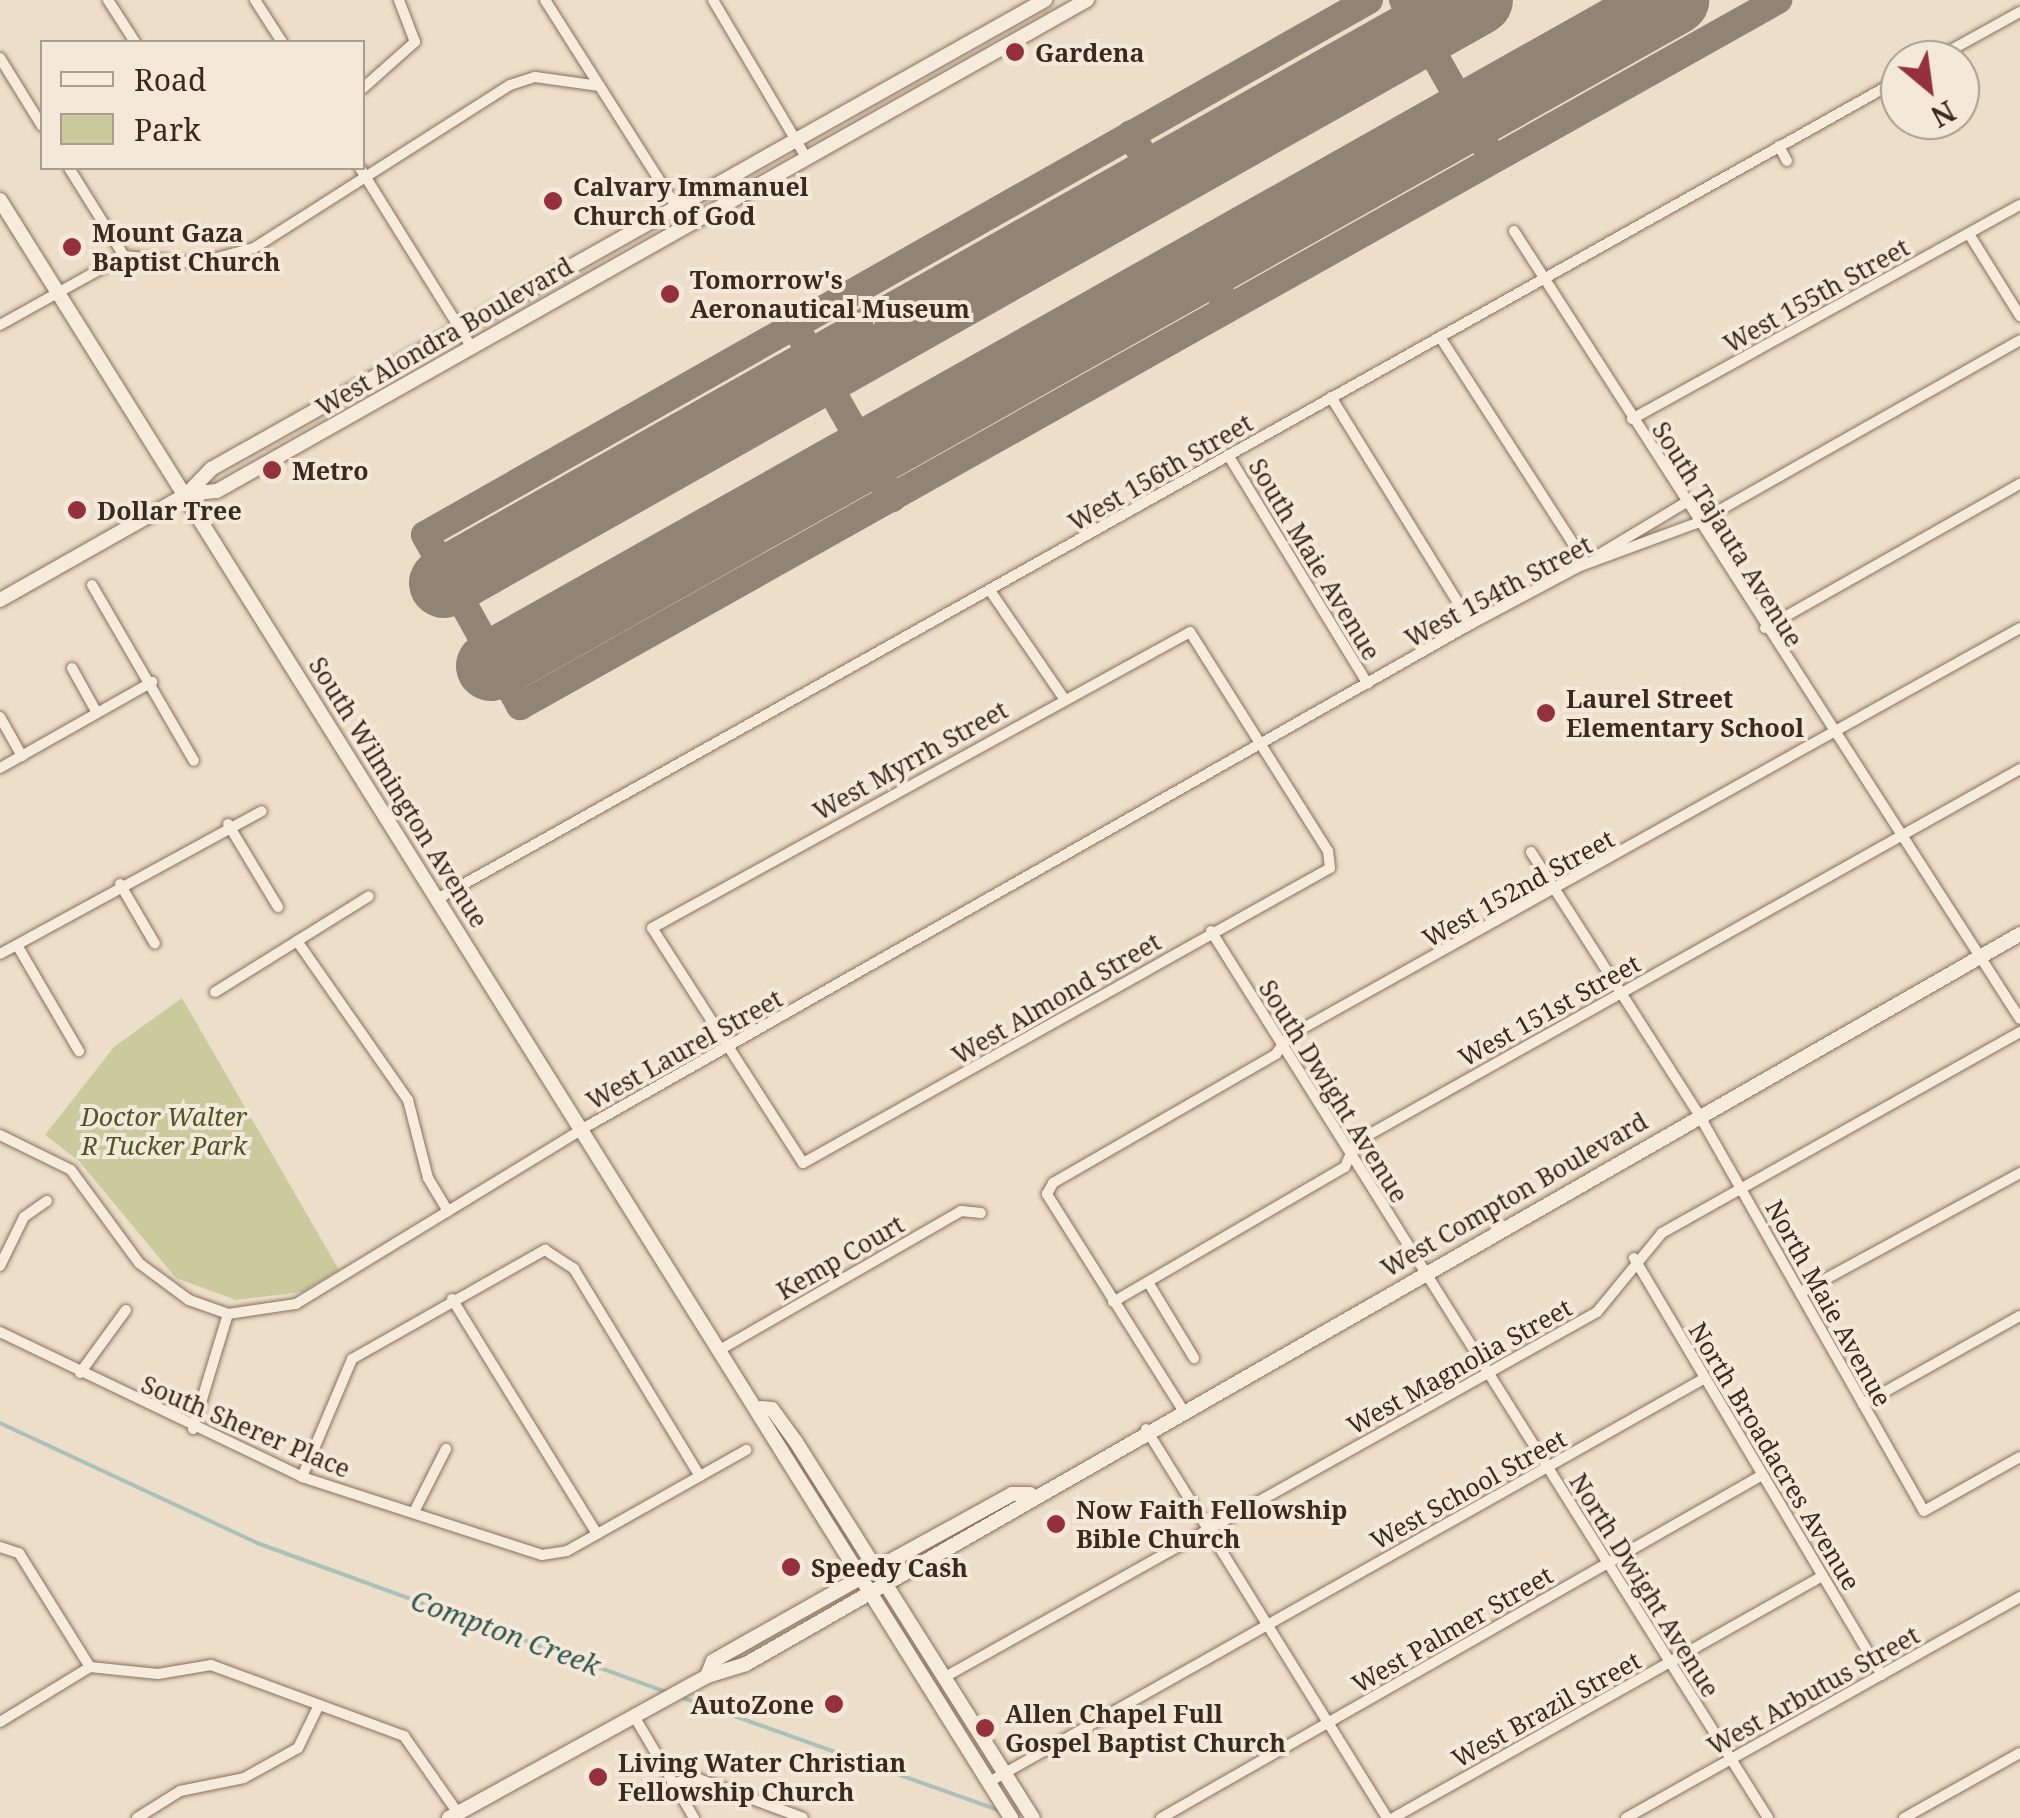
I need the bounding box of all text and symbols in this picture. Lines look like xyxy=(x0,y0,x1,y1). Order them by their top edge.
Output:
place label: Gardena xyxy=(1035,37,1145,67)
legend xyxy=(40,40,365,170)
north arrow xyxy=(1880,40,1980,140)
marker: Gardena xyxy=(1004,41,1026,63)
text: Road xyxy=(134,59,206,100)
text: N xyxy=(1925,93,1962,136)
text: Park xyxy=(134,109,201,150)
place label: Calvary Immanuel Church of God xyxy=(573,172,808,231)
marker: Calvary Immanuel Church of God xyxy=(542,190,564,212)
place label: Mount Gaza Baptist Church xyxy=(92,218,280,277)
street label: West 155th Street xyxy=(1718,232,1914,358)
marker: Mount Gaza Baptist Church xyxy=(61,236,83,258)
street label: West Alondra Boulevard xyxy=(310,250,578,422)
place label: Tomorrow's Aeronautical Museum xyxy=(690,265,970,324)
marker: Tomorrow's Aeronautical Museum xyxy=(659,283,681,305)
street label: West 156th Street xyxy=(1063,407,1257,537)
street label: South Tajauta Avenue xyxy=(1646,416,1810,652)
street label: South Maie Avenue xyxy=(1243,453,1387,665)
place label: Metro xyxy=(292,455,369,485)
marker: Metro xyxy=(261,459,283,481)
place label: Dollar Tree xyxy=(97,495,242,525)
marker: Dollar Tree xyxy=(66,499,88,521)
street label: West 154th Street xyxy=(1399,529,1597,653)
street label: South Wilmington Avenue xyxy=(303,651,495,933)
place label: Laurel Street Elementary School xyxy=(1566,684,1804,743)
street label: West Myrrh Street xyxy=(807,694,1013,826)
marker: Laurel Street Elementary School xyxy=(1535,702,1557,724)
street label: West 152nd Street xyxy=(1417,823,1619,953)
street label: West Almond Street xyxy=(946,926,1166,1070)
street label: West 151st Street xyxy=(1453,948,1645,1072)
street label: South Dwight Avenue xyxy=(1253,974,1415,1208)
street label: West Laurel Street xyxy=(581,983,787,1115)
park label: Doctor Walter R Tucker Park xyxy=(81,1102,247,1161)
street label: West Compton Boulevard xyxy=(1375,1105,1653,1283)
street label: North Maie Avenue xyxy=(1760,1195,1898,1411)
street label: Kemp Court xyxy=(771,1208,909,1306)
street label: West Magnolia Street xyxy=(1341,1292,1577,1440)
street label: North Broadacres Avenue xyxy=(1683,1317,1867,1595)
street label: South Sherer Place xyxy=(137,1368,355,1484)
street label: West School Street xyxy=(1365,1423,1571,1555)
street label: North Dwight Avenue xyxy=(1564,1468,1726,1702)
place label: Now Faith Fellowship Bible Church xyxy=(1076,1495,1347,1554)
marker: Now Faith Fellowship Bible Church xyxy=(1045,1513,1067,1535)
place label: Speedy Cash xyxy=(811,1552,968,1582)
marker: Speedy Cash xyxy=(780,1556,802,1578)
street label: West Palmer Street xyxy=(1346,1559,1558,1699)
water label: Compton Creek xyxy=(407,1582,605,1682)
street label: West Arbutus Street xyxy=(1702,1619,1924,1761)
street label: West Brazil Street xyxy=(1446,1645,1646,1773)
place label: AutoZone xyxy=(691,1689,814,1719)
marker: AutoZone xyxy=(823,1693,845,1715)
place label: Allen Chapel Full Gospel Baptist Church xyxy=(1005,1699,1286,1758)
marker: Allen Chapel Full Gospel Baptist Church xyxy=(974,1717,996,1739)
place label: Living Water Christian Fellowship Church xyxy=(618,1748,906,1807)
marker: Living Water Christian Fellowship Church xyxy=(587,1766,609,1788)

